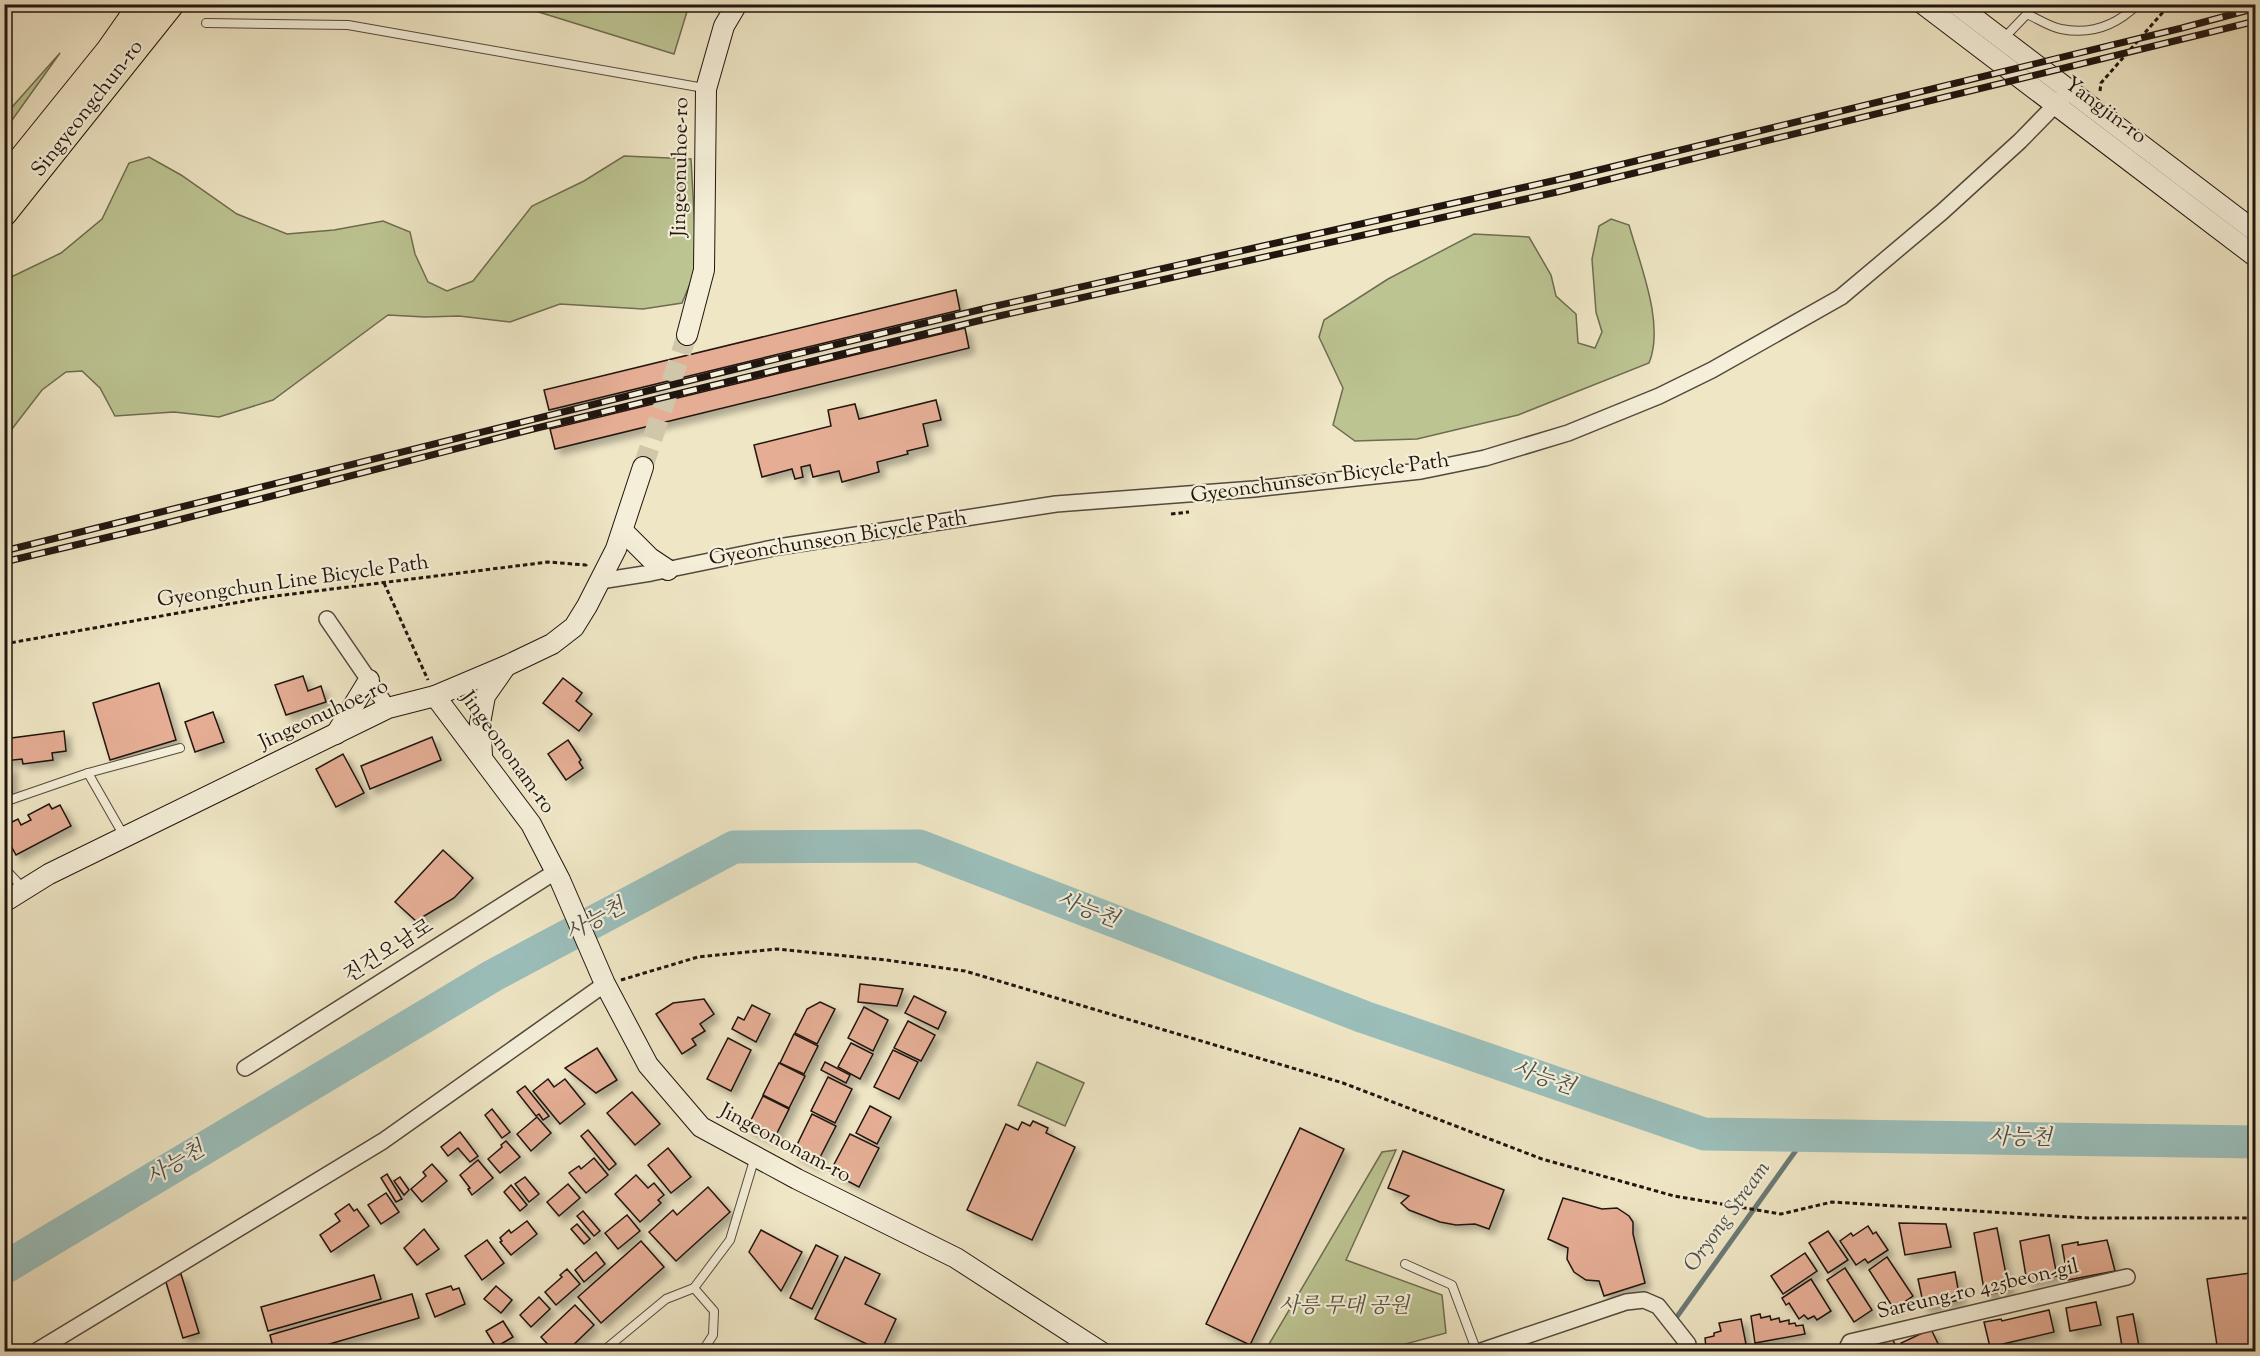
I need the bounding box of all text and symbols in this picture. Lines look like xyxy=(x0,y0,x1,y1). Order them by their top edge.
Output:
street label: Singyeongchun-ro xyxy=(25,34,151,184)
street label: Yangjin-ro xyxy=(2058,70,2152,152)
street label: Jingeonuhoe-ro xyxy=(665,97,697,238)
street label: Gyeonchunseon Bicycle Path xyxy=(1189,446,1451,512)
street label: Gyeonchunseon Bicycle Path xyxy=(707,504,969,574)
street label: Gyeongchun Line Bicycle Path xyxy=(155,548,431,616)
street label: Jingeonuhoe-ro xyxy=(253,672,394,759)
street label: Jingeononam-ro xyxy=(452,685,562,821)
water label: 사능천 xyxy=(1052,885,1124,938)
water label: 사능천 xyxy=(560,891,633,950)
street label: 진건오남로 xyxy=(338,912,440,992)
water label: 사능천 xyxy=(1508,1053,1580,1105)
street label: Jingeononam-ro xyxy=(713,1096,856,1191)
water label: 사능천 xyxy=(1988,1122,2054,1156)
water label: 사능천 xyxy=(140,1134,213,1195)
water label: Oryong Stream xyxy=(1677,1155,1779,1279)
street label: Sareung-ro 425beon-gil xyxy=(1874,1252,2082,1328)
park label: 사릉 무대 공원 xyxy=(1279,1292,1411,1322)

